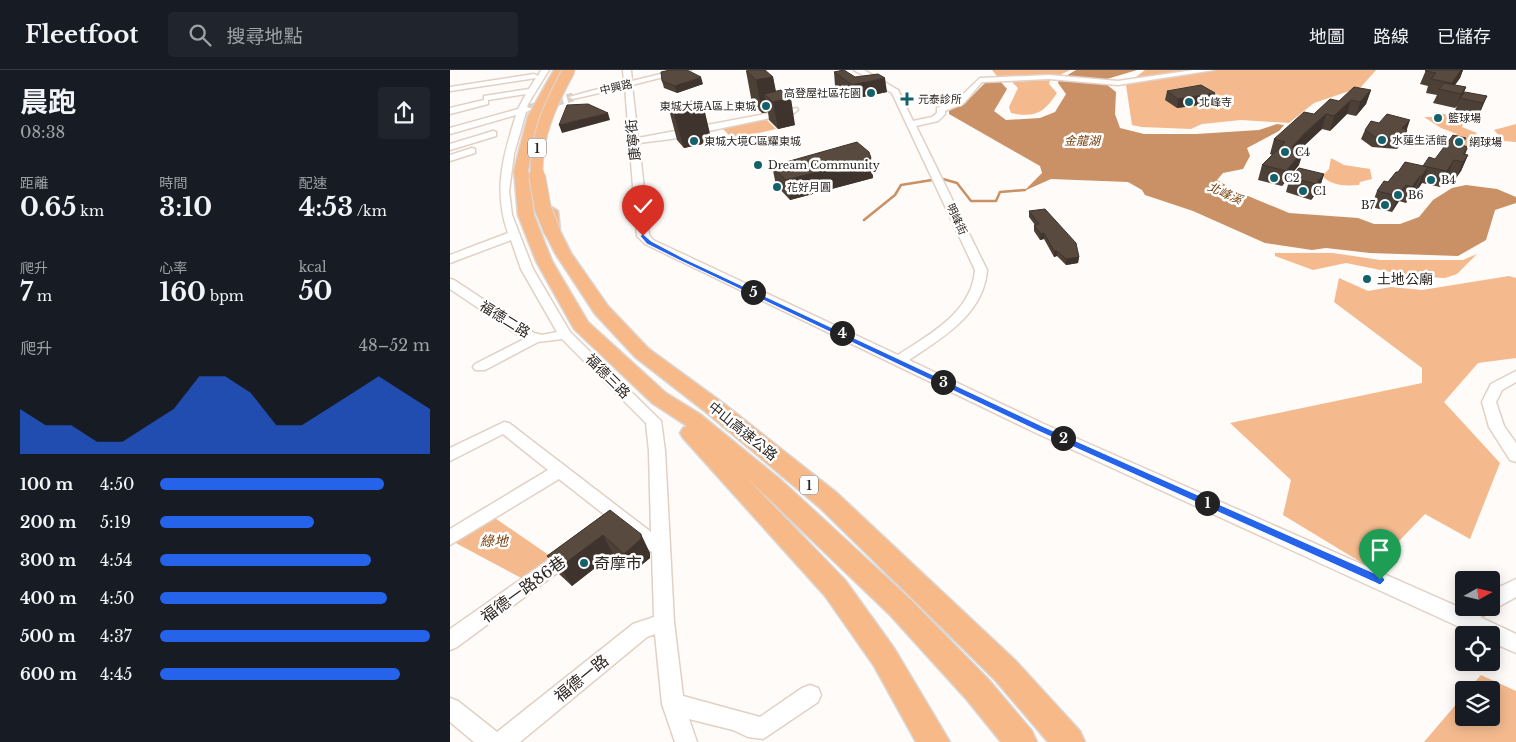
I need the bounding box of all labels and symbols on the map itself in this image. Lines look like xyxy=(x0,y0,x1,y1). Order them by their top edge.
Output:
street label: 中興路 xyxy=(598,76,634,98)
place label: 高登屋社區花園 xyxy=(784,86,861,100)
marker: 高登屋社區花園 xyxy=(865,87,877,99)
marker: 元泰診所 xyxy=(900,92,914,106)
place label: 元泰診所 xyxy=(918,92,962,106)
place label: 北峰寺 xyxy=(1199,95,1232,109)
marker: 北峰寺 xyxy=(1183,96,1195,108)
place label: 東城大境A區上東城 xyxy=(660,99,756,113)
marker: 東城大境A區上東城 xyxy=(760,100,772,112)
place label: 籃球場 xyxy=(1448,111,1481,125)
marker: 籃球場 xyxy=(1432,112,1444,124)
street label: 康寧街 xyxy=(622,118,644,162)
water label: 金龍湖 xyxy=(1064,133,1102,148)
place label: 水蓮生活館 xyxy=(1392,133,1447,147)
place label: 東城大境C區耀東城 xyxy=(704,134,801,148)
marker: 水蓮生活館 xyxy=(1376,134,1388,146)
marker: 東城大境C區耀東城 xyxy=(688,135,700,147)
place label: 網球場 xyxy=(1469,135,1502,149)
marker: 網球場 xyxy=(1453,136,1465,148)
road number: 1 xyxy=(528,138,546,158)
place label: C4 xyxy=(1295,145,1310,159)
marker: C4 xyxy=(1279,146,1291,158)
place label: Dream Community xyxy=(768,158,880,172)
marker: Dream Community xyxy=(752,159,764,171)
place label: C2 xyxy=(1284,171,1300,185)
marker: C2 xyxy=(1268,172,1280,184)
place label: B4 xyxy=(1441,173,1456,187)
marker: B4 xyxy=(1425,174,1437,186)
water label: 北峰溪 xyxy=(1205,179,1246,208)
place label: 花好月圓 xyxy=(787,180,831,194)
marker: 花好月圓 xyxy=(771,181,783,193)
place label: C1 xyxy=(1313,184,1327,198)
pin xyxy=(622,185,664,236)
marker: C1 xyxy=(1297,185,1309,197)
place label: B6 xyxy=(1408,188,1424,202)
marker: B6 xyxy=(1392,189,1404,201)
place label: B7 xyxy=(1361,198,1375,212)
marker: B7 xyxy=(1379,199,1391,211)
street label: 明峰街 xyxy=(944,201,970,237)
place label: 土地公廟 xyxy=(1377,270,1433,288)
marker: 土地公廟 xyxy=(1361,273,1373,285)
pin: 5 xyxy=(740,280,766,304)
street label: 福德二路 xyxy=(476,297,534,341)
pin: 4 xyxy=(830,320,854,346)
street label: 福德三路 xyxy=(582,350,634,402)
pin: 3 xyxy=(930,370,956,394)
street label: 中山高速公路 xyxy=(705,398,781,464)
pin: 2 xyxy=(1050,426,1076,450)
road number: 1 xyxy=(800,476,818,494)
pin: 1 xyxy=(1194,490,1220,516)
pin xyxy=(1359,529,1401,580)
park label: 綠地 xyxy=(480,532,510,550)
street label: 福德一路86巷 xyxy=(477,552,569,626)
place label: 奇摩市 xyxy=(594,553,642,573)
marker: 奇摩市 xyxy=(578,557,590,569)
north arrow xyxy=(1455,571,1500,616)
street label: 福德一路 xyxy=(550,650,612,706)

